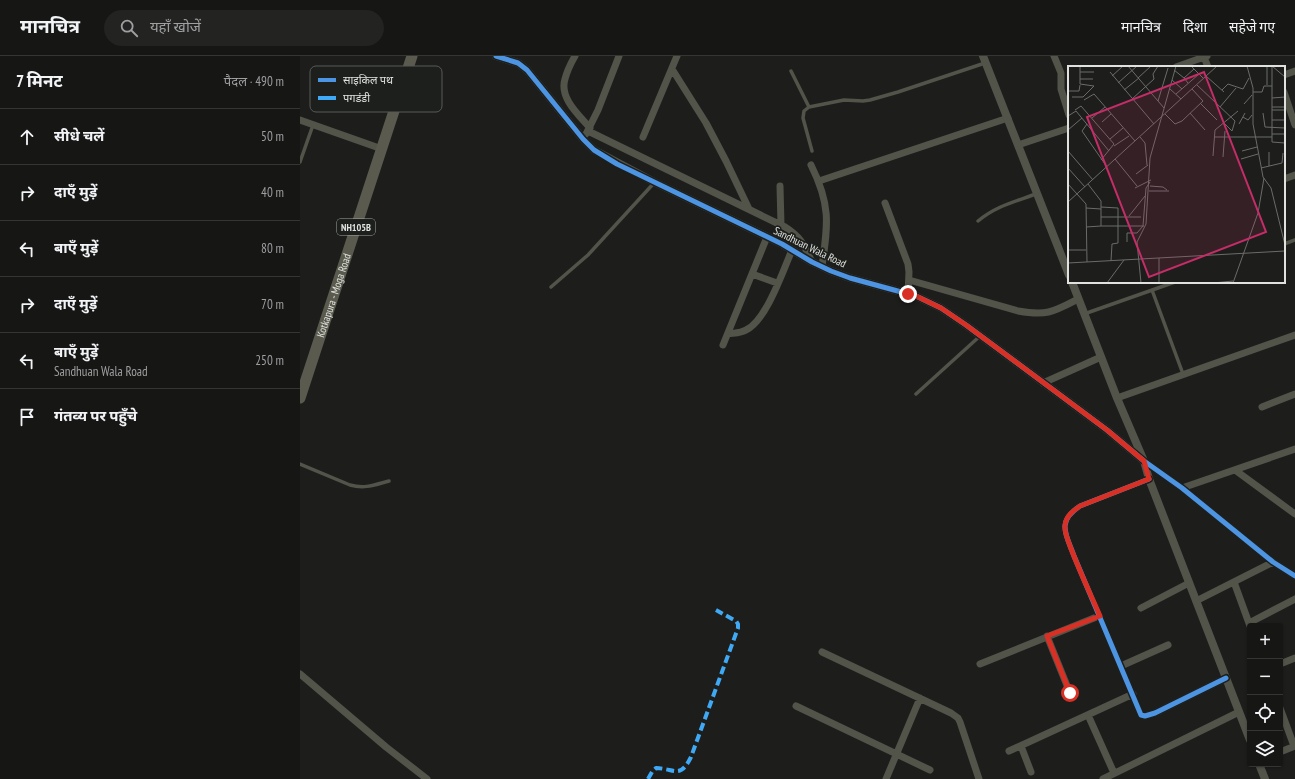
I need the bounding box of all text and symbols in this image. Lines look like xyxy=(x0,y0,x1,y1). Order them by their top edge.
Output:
search box xyxy=(104,10,384,46)
text: मानचित्र xyxy=(20,14,80,38)
icon: search xyxy=(118,17,140,39)
text: यहाँ खोजें xyxy=(150,17,201,36)
text: मानचित्र xyxy=(1121,18,1161,36)
text: दिशा xyxy=(1183,18,1207,36)
text: सहेजे गए xyxy=(1229,18,1275,36)
legend xyxy=(310,66,442,112)
inset map xyxy=(1068,66,1285,283)
text: 7 मिनट xyxy=(16,70,63,92)
text: पैदल · 490 m xyxy=(224,73,284,90)
text: साइकिल पथ xyxy=(343,73,394,87)
text: पगडंडी xyxy=(343,91,370,105)
icon: ahead xyxy=(16,126,38,148)
text: सीधे चलें xyxy=(54,126,104,145)
text: 50 m xyxy=(261,128,284,145)
icon: right xyxy=(16,182,38,204)
text: दाएँ मुड़ें xyxy=(54,182,97,201)
text: 40 m xyxy=(261,184,284,201)
road number: NH105B xyxy=(337,219,375,235)
street label: Sandhuan Wala Road xyxy=(771,223,849,271)
icon: left xyxy=(16,238,38,260)
text: बाएँ मुड़ें xyxy=(54,238,98,257)
text: 80 m xyxy=(261,240,284,257)
street label: Kotkapura - Moga Road xyxy=(313,251,354,339)
route end xyxy=(899,285,917,303)
icon: right xyxy=(16,294,38,316)
text: दाएँ मुड़ें xyxy=(54,294,97,313)
text: 70 m xyxy=(261,296,284,313)
text: बाएँ मुड़ें xyxy=(54,342,98,361)
icon: left xyxy=(16,350,38,372)
text: 250 m xyxy=(255,352,284,369)
text: Sandhuan Wala Road xyxy=(54,363,148,380)
icon: arrive xyxy=(16,406,38,428)
text: गंतव्य पर पहुँचे xyxy=(54,406,137,425)
map controls xyxy=(1247,623,1283,767)
button: + xyxy=(1247,623,1283,659)
button: − xyxy=(1247,659,1283,695)
route start xyxy=(1061,684,1079,702)
button: locate xyxy=(1247,695,1283,731)
button: layers xyxy=(1247,731,1283,767)

